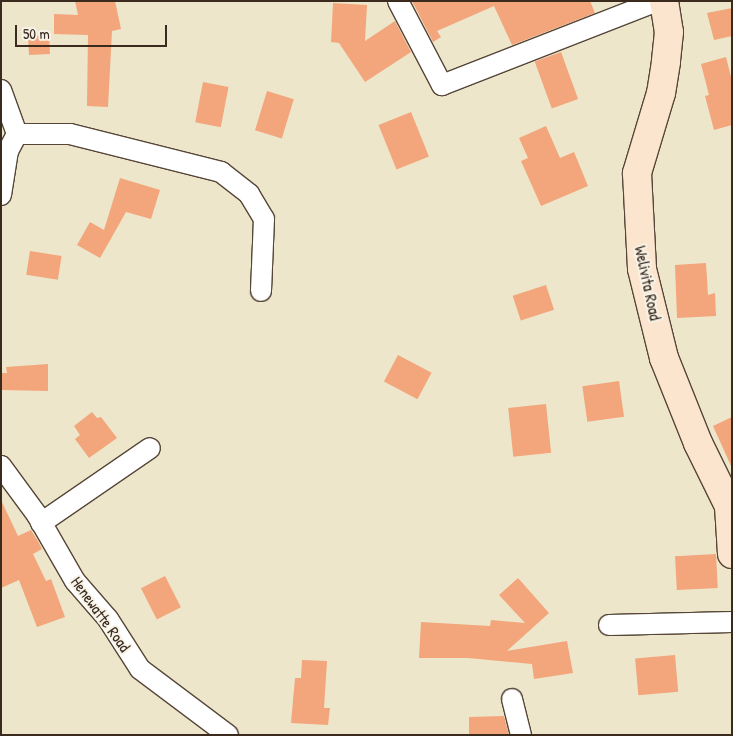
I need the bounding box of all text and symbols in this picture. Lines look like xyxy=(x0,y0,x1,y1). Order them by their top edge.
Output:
scale bar xyxy=(18,15,170,47)
text: 50 m xyxy=(23,23,50,44)
street label: Welivita Road xyxy=(631,244,665,322)
street label: Henewatte Road xyxy=(67,573,135,655)

